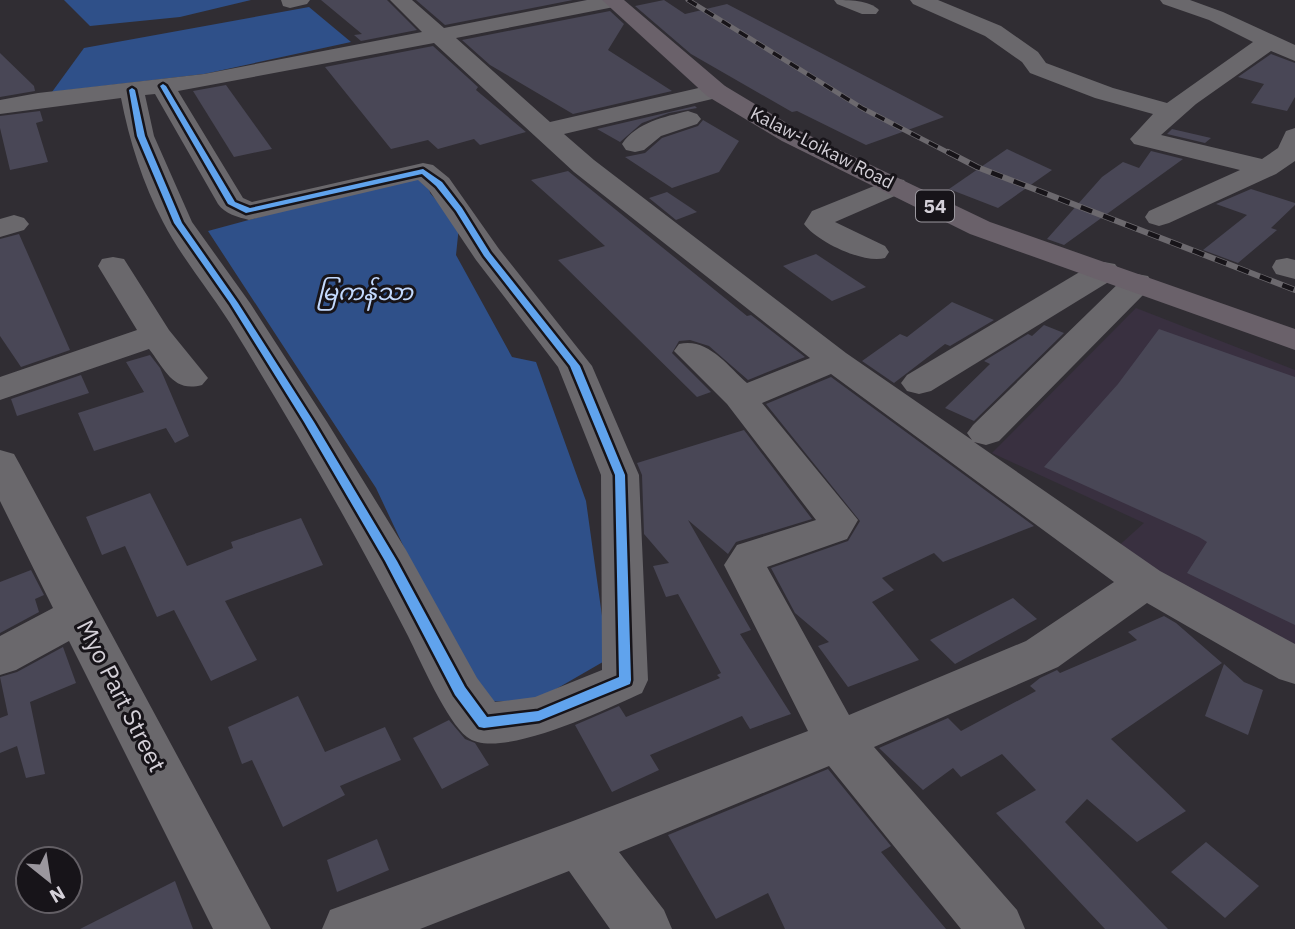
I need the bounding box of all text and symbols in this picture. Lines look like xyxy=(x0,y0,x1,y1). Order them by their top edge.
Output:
street label: Kalaw-Loikaw Road xyxy=(747,101,898,194)
road number: 54 xyxy=(916,190,954,222)
water label: မြကန်သာ xyxy=(317,276,415,311)
street label: Myo Part Street xyxy=(70,614,174,777)
north arrow xyxy=(14,845,84,915)
text: N xyxy=(46,881,69,909)

